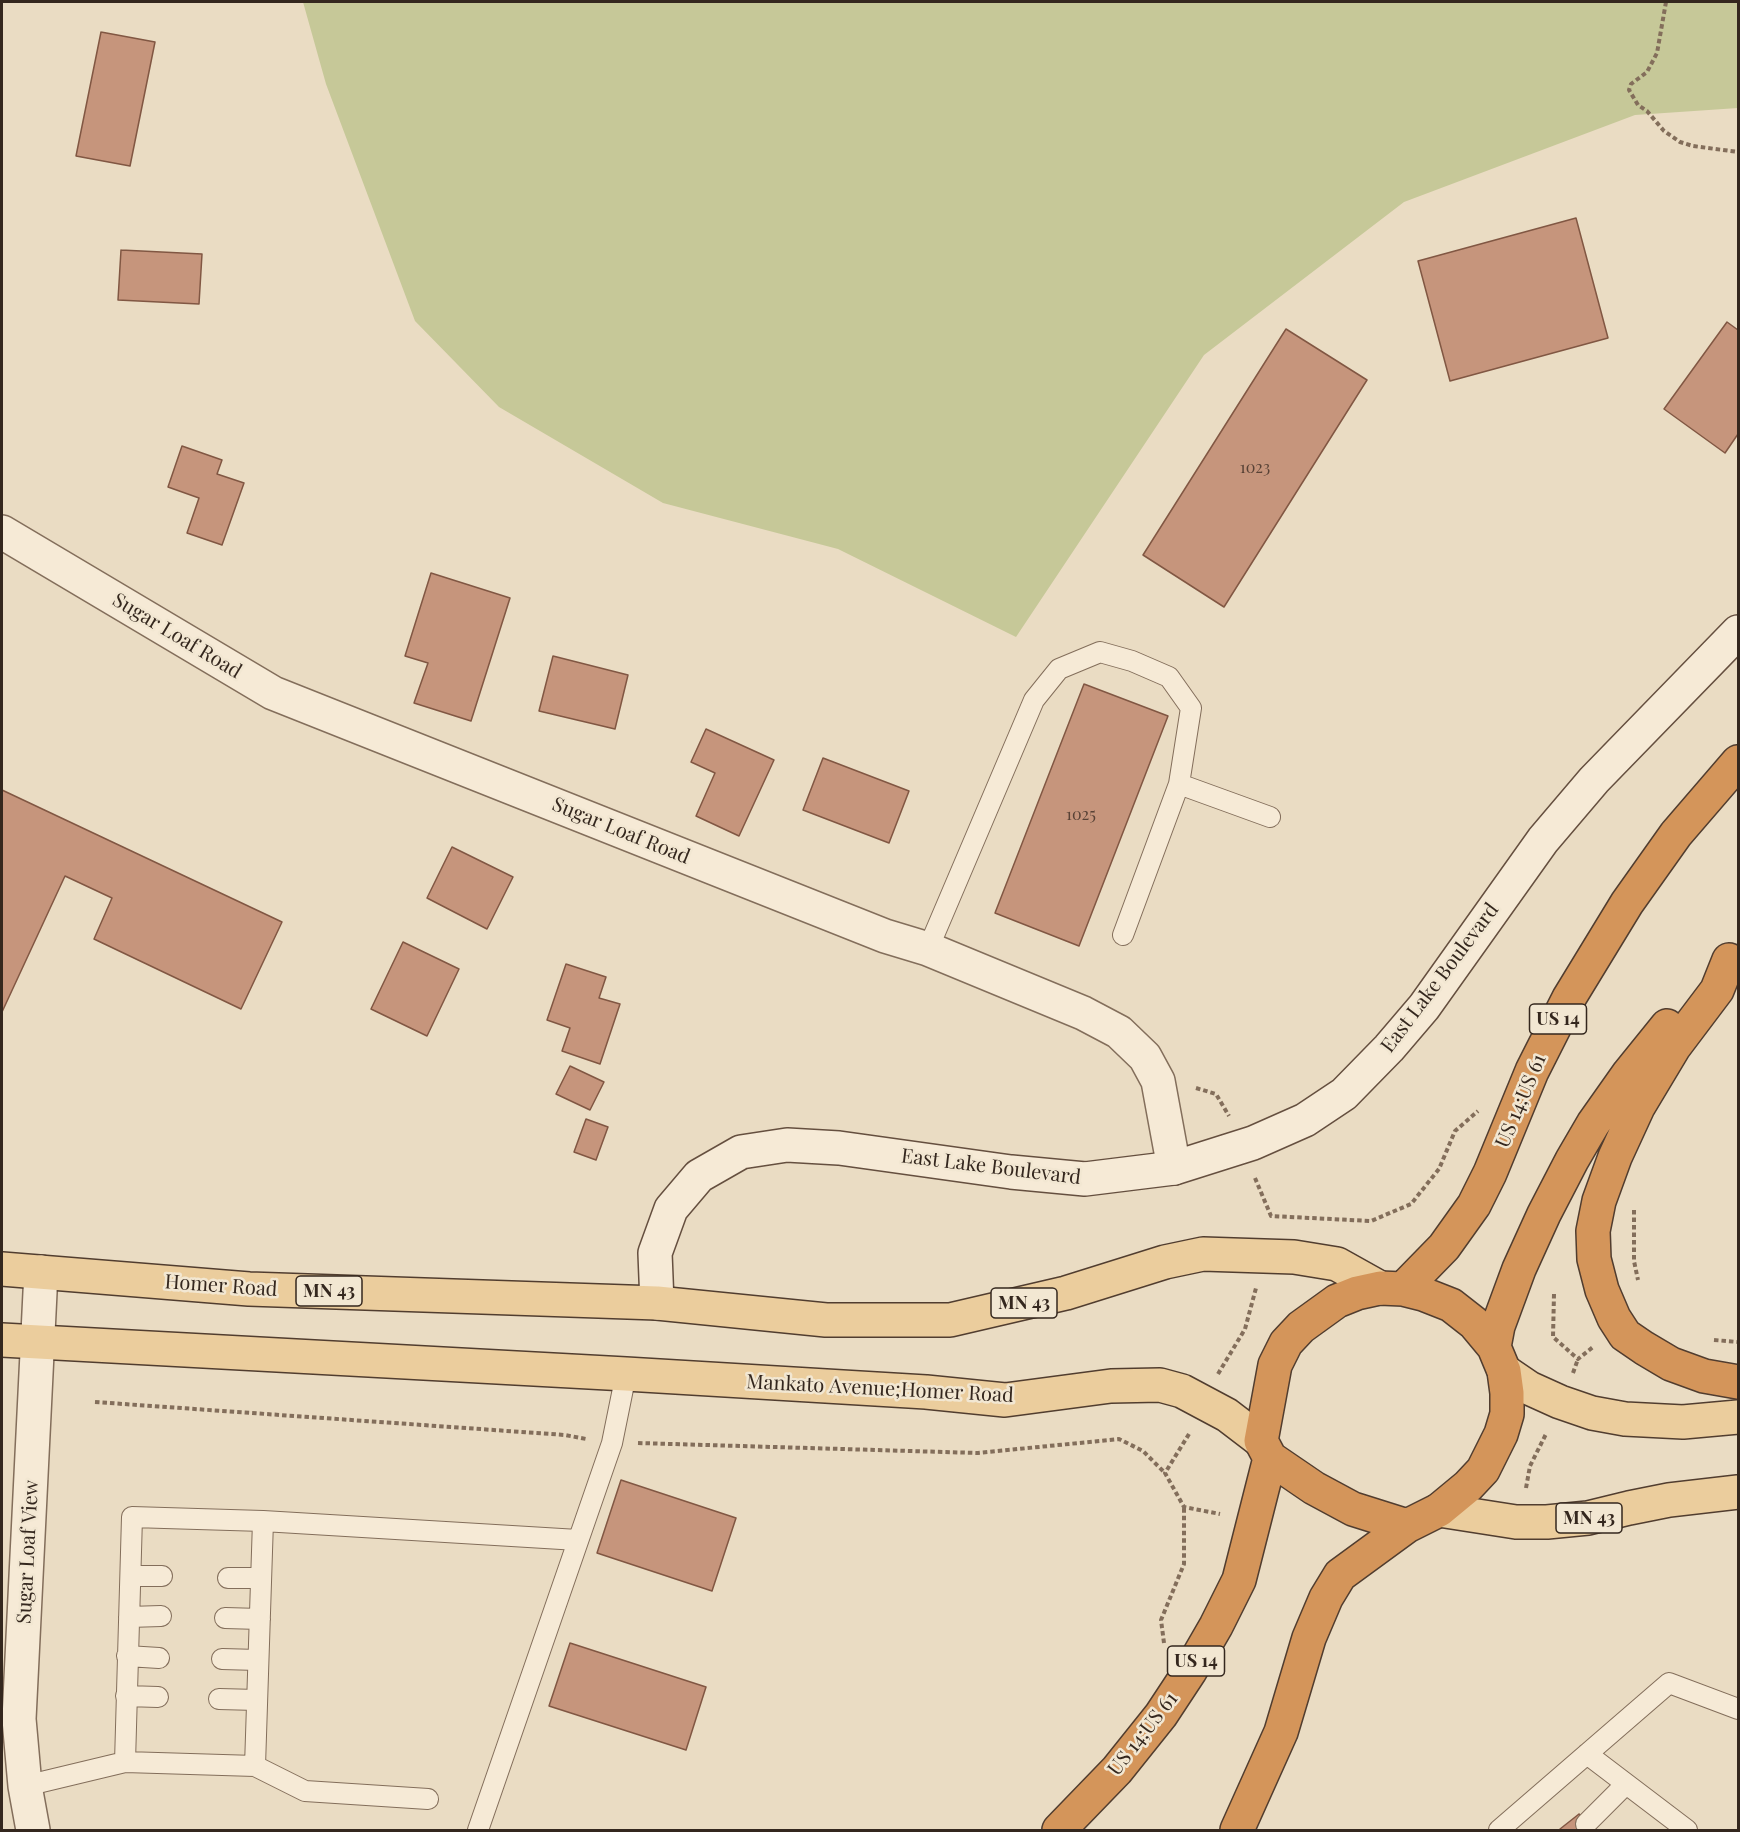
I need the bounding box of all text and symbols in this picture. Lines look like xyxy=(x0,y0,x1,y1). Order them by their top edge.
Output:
house number: 1023 xyxy=(1240,458,1270,478)
street label: Sugar Loaf Road xyxy=(108,588,246,684)
street label: Sugar Loaf Road xyxy=(549,792,693,870)
house number: 1025 xyxy=(1066,805,1096,825)
street label: East Lake Boulevard xyxy=(1376,899,1504,1057)
road number: US 14 xyxy=(1530,1004,1586,1034)
street label: US 14;US 61 xyxy=(1491,1051,1551,1151)
street label: East Lake Boulevard xyxy=(900,1144,1082,1190)
street label: Homer Road xyxy=(164,1270,278,1302)
road number: MN 43 xyxy=(296,1276,362,1306)
road number: MN 43 xyxy=(991,1288,1057,1318)
street label: Mankato Avenue;Homer Road xyxy=(746,1370,1014,1408)
street label: Sugar Loaf View xyxy=(12,1479,44,1625)
road number: MN 43 xyxy=(1556,1503,1622,1533)
road number: US 14 xyxy=(1168,1646,1224,1676)
street label: US 14;US 61 xyxy=(1103,1687,1183,1781)

